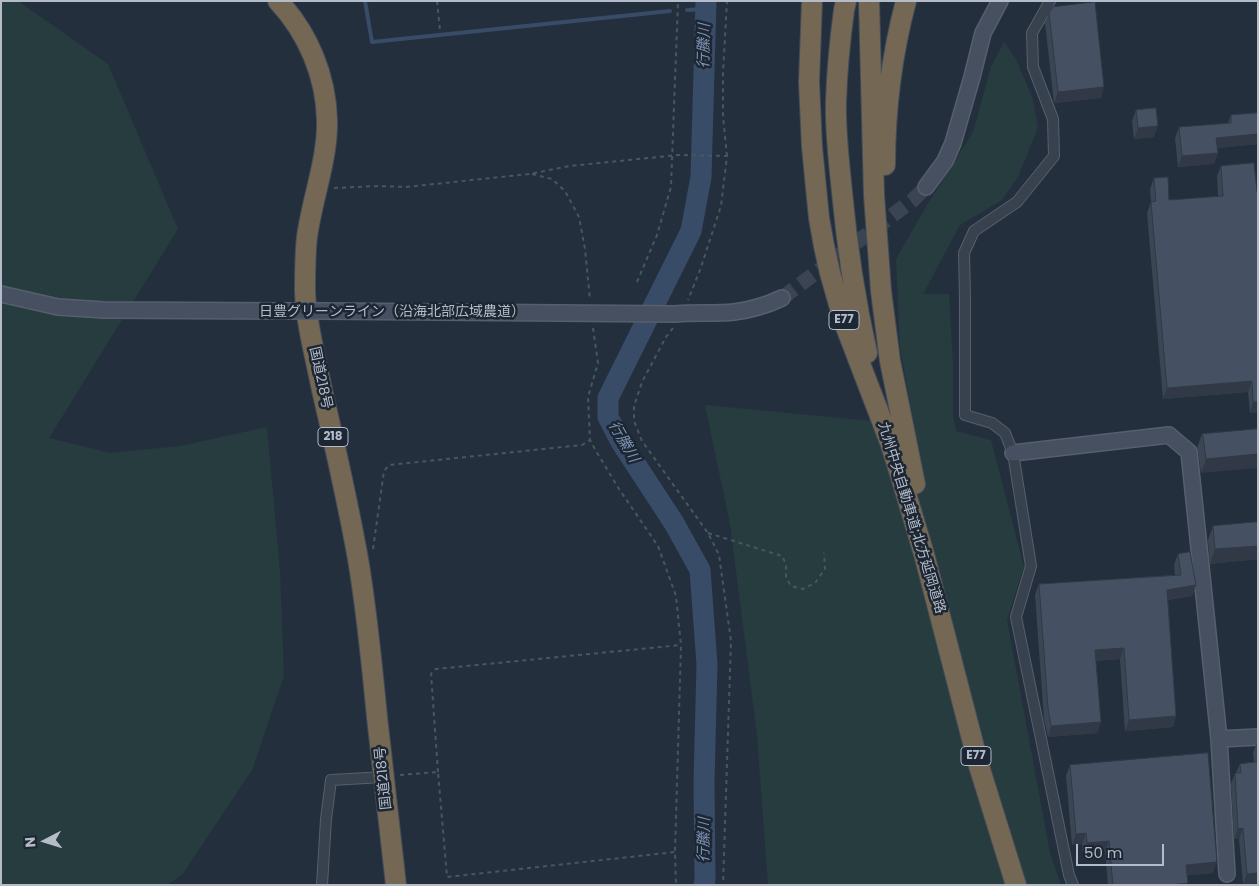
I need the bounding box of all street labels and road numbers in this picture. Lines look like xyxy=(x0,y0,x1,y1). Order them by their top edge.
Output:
street label: 日豊グリーンライン（沿海北部広域農道） xyxy=(259,304,525,320)
road number: E77 xyxy=(829,310,859,330)
street label: 国道218号 xyxy=(305,345,335,411)
street label: 九州中央自動車道;北方延岡道路 xyxy=(874,420,948,616)
road number: 218 xyxy=(318,428,348,447)
street label: 国道218号 xyxy=(372,746,396,810)
road number: E77 xyxy=(961,746,991,766)

